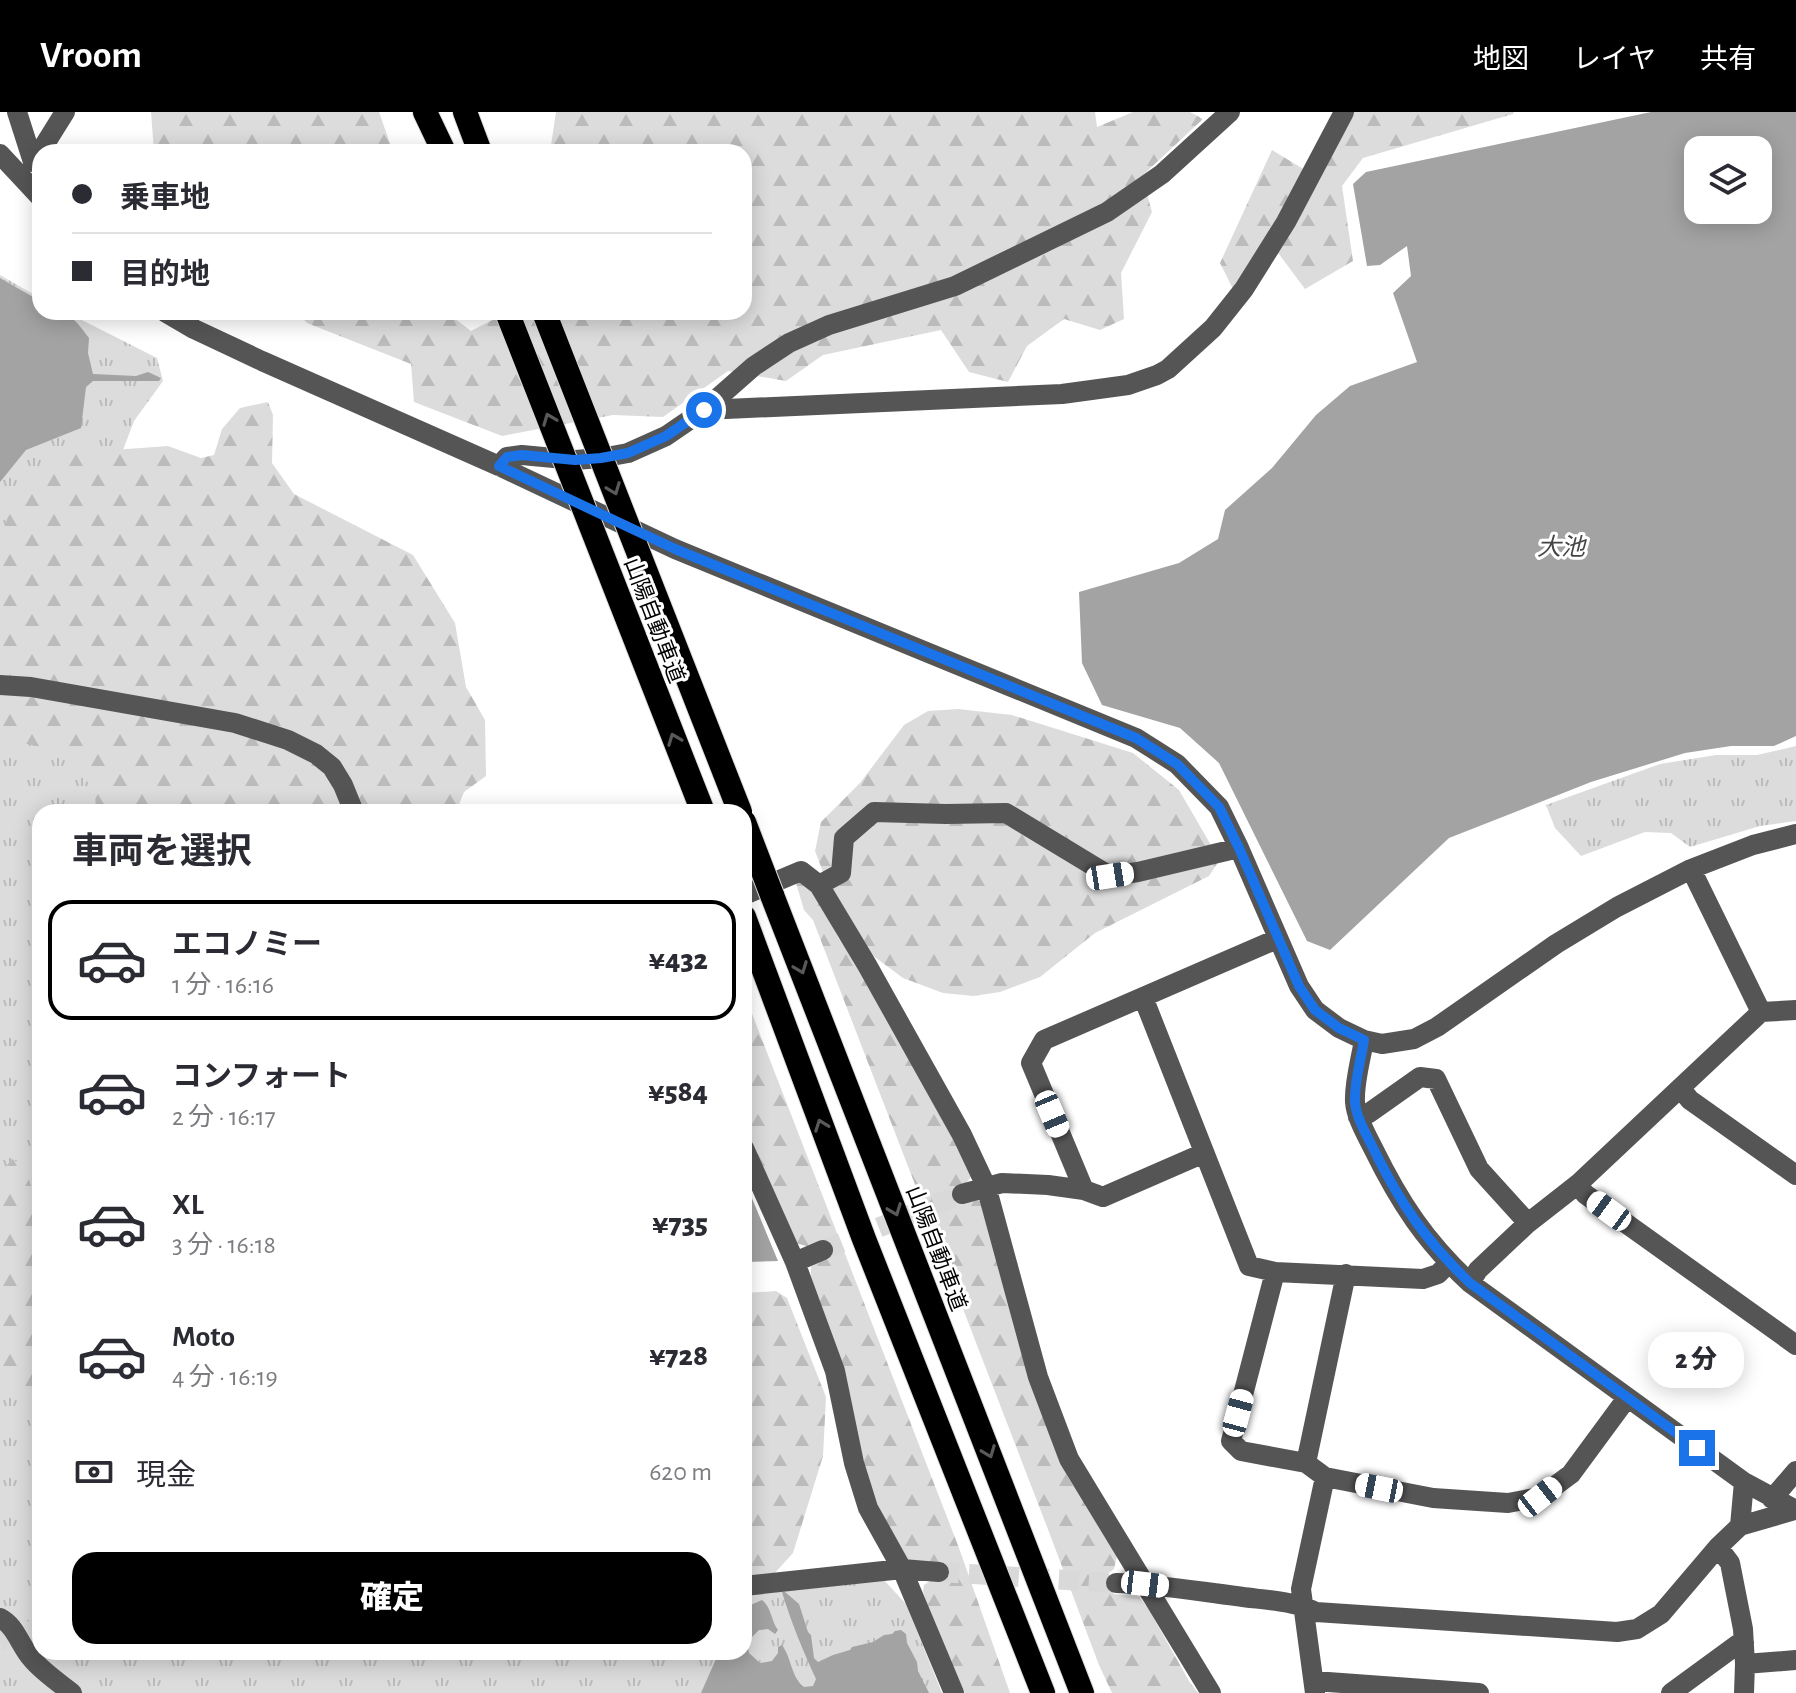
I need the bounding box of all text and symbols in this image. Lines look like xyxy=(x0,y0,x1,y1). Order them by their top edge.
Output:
text: Vroom xyxy=(40,37,142,75)
text: 地図 xyxy=(1473,46,1529,74)
text: レイヤ xyxy=(1573,46,1656,74)
text: 共有 xyxy=(1700,46,1756,74)
map controls xyxy=(1684,136,1772,224)
button: layers xyxy=(1684,136,1772,224)
text: 乗車地 xyxy=(120,183,210,213)
text: 目的地 xyxy=(120,260,210,290)
route start xyxy=(686,392,722,428)
one-way arrow xyxy=(542,413,559,427)
one-way arrow xyxy=(604,481,621,495)
water label: 大池 xyxy=(1537,534,1587,560)
street label: 山陽自動車道 xyxy=(620,554,689,686)
one-way arrow xyxy=(668,733,684,747)
text: 車両を選択 xyxy=(72,834,252,870)
car xyxy=(1084,860,1136,892)
icon: car xyxy=(76,924,148,996)
text: エコノミー xyxy=(172,930,322,960)
text: ¥432 xyxy=(649,945,708,975)
one-way arrow xyxy=(791,960,808,974)
text: 1 分 · 16:16 xyxy=(172,972,274,998)
icon: car xyxy=(76,1056,148,1128)
text: コンフォート xyxy=(172,1062,351,1092)
text: ¥584 xyxy=(648,1077,708,1107)
car xyxy=(1032,1087,1072,1141)
text: 2 分 · 16:17 xyxy=(172,1104,276,1130)
one-way arrow xyxy=(814,1118,831,1132)
street label: 山陽自動車道 xyxy=(902,1182,971,1314)
car xyxy=(1583,1187,1635,1235)
icon: car xyxy=(76,1188,148,1260)
text: XL xyxy=(172,1190,204,1220)
one-way arrow xyxy=(885,1202,902,1216)
text: ¥735 xyxy=(652,1209,708,1239)
text: 3 分 · 16:18 xyxy=(172,1232,276,1258)
icon: car xyxy=(76,1320,148,1392)
text: Moto xyxy=(172,1322,235,1352)
callout: 2 分 xyxy=(1649,1332,1745,1388)
text: ¥728 xyxy=(649,1341,708,1371)
text: 2 分 xyxy=(1675,1347,1717,1373)
text: 4 分 · 16:19 xyxy=(172,1364,278,1390)
car xyxy=(1220,1387,1256,1439)
route end xyxy=(1679,1430,1715,1466)
one-way arrow xyxy=(979,1444,996,1458)
icon: cash xyxy=(72,1450,116,1494)
text: 620 m xyxy=(649,1459,712,1485)
text: 現金 xyxy=(136,1461,196,1491)
car xyxy=(1353,1472,1405,1504)
car xyxy=(1514,1473,1566,1521)
button: 確定 xyxy=(72,1552,712,1644)
car xyxy=(1120,1569,1170,1599)

